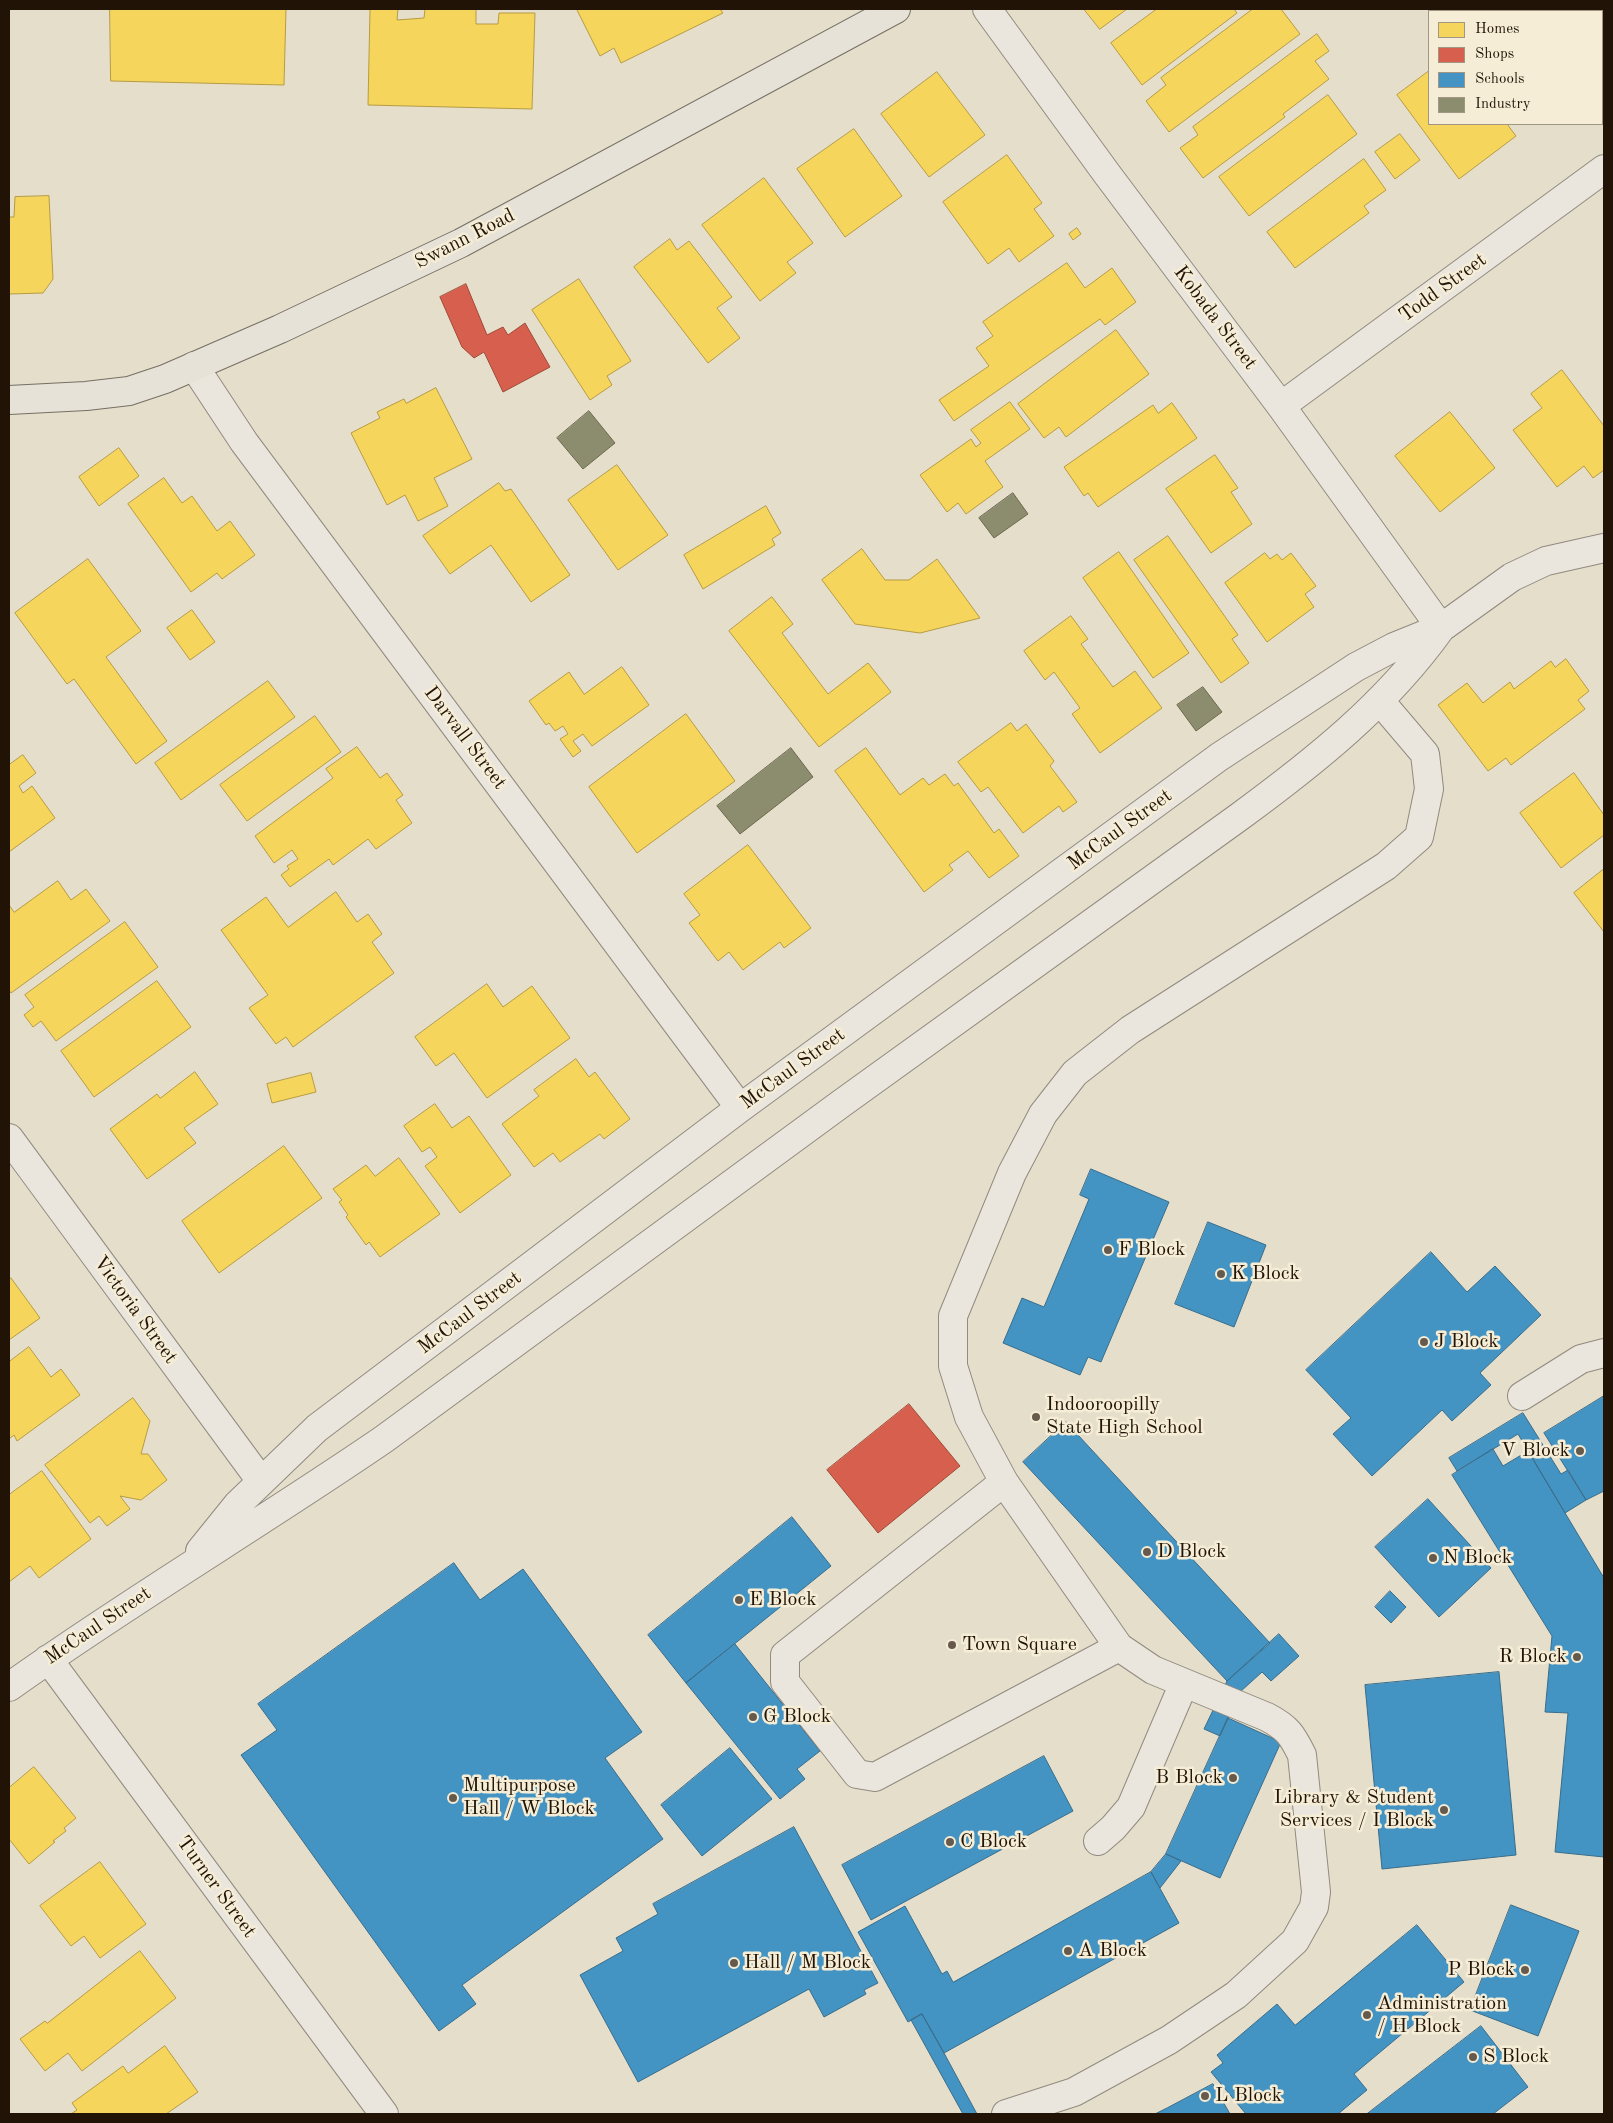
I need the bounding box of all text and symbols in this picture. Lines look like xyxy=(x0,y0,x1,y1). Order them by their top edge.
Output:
legend xyxy=(1428,10,1603,125)
text: Homes xyxy=(1475,22,1520,37)
text: Shops xyxy=(1475,47,1514,62)
text: Schools xyxy=(1475,72,1524,87)
text: Industry xyxy=(1475,97,1531,112)
street label: Swann Road xyxy=(411,204,519,274)
street label: Todd Street xyxy=(1395,248,1491,328)
street label: Kobada Street xyxy=(1168,261,1262,375)
street label: Darvall Street xyxy=(418,682,512,794)
street label: McCaul Street xyxy=(1063,784,1177,876)
street label: McCaul Street xyxy=(736,1023,850,1115)
place label: F Block xyxy=(1118,1238,1185,1262)
marker: F Block xyxy=(1102,1244,1114,1256)
street label: Victoria Street xyxy=(88,1251,182,1369)
place label: K Block xyxy=(1231,1262,1300,1286)
street label: McCaul Street xyxy=(413,1266,527,1360)
marker: K Block xyxy=(1215,1268,1227,1280)
place label: J Block xyxy=(1434,1330,1499,1354)
marker: J Block xyxy=(1418,1336,1430,1348)
place label: Indooroopilly State High School xyxy=(1046,1393,1203,1440)
marker: Indooroopilly State High School xyxy=(1030,1411,1042,1423)
place label: V Block xyxy=(1501,1439,1570,1463)
marker: V Block xyxy=(1574,1445,1586,1457)
place label: D Block xyxy=(1157,1540,1226,1564)
marker: D Block xyxy=(1141,1546,1153,1558)
place label: N Block xyxy=(1443,1546,1512,1570)
marker: N Block xyxy=(1427,1552,1439,1564)
street label: McCaul Street xyxy=(40,1582,156,1670)
place label: E Block xyxy=(749,1588,817,1612)
marker: E Block xyxy=(733,1594,745,1606)
place label: Town Square xyxy=(962,1633,1077,1657)
marker: Town Square xyxy=(946,1639,958,1651)
place label: R Block xyxy=(1499,1645,1567,1669)
marker: R Block xyxy=(1571,1651,1583,1663)
place label: G Block xyxy=(763,1705,831,1729)
marker: G Block xyxy=(747,1711,759,1723)
place label: B Block xyxy=(1155,1766,1223,1790)
marker: B Block xyxy=(1227,1772,1239,1784)
place label: Multipurpose Hall / W Block xyxy=(463,1774,595,1821)
place label: Library & Student Services / I Block xyxy=(1274,1786,1434,1833)
marker: Multipurpose Hall / W Block xyxy=(447,1792,459,1804)
marker: Library & Student Services / I Block xyxy=(1438,1804,1450,1816)
place label: C Block xyxy=(960,1830,1027,1854)
street label: Turner Street xyxy=(171,1831,261,1943)
marker: C Block xyxy=(944,1836,956,1848)
place label: A Block xyxy=(1078,1939,1147,1963)
marker: A Block xyxy=(1062,1945,1074,1957)
place label: Hall / M Block xyxy=(744,1951,871,1975)
marker: Hall / M Block xyxy=(728,1957,740,1969)
place label: P Block xyxy=(1448,1958,1515,1982)
marker: P Block xyxy=(1519,1964,1531,1976)
place label: Administration / H Block xyxy=(1377,1992,1507,2039)
marker: Administration / H Block xyxy=(1361,2009,1373,2021)
place label: S Block xyxy=(1483,2045,1549,2069)
marker: S Block xyxy=(1467,2051,1479,2063)
place label: L Block xyxy=(1215,2084,1282,2108)
marker: L Block xyxy=(1199,2090,1211,2102)

